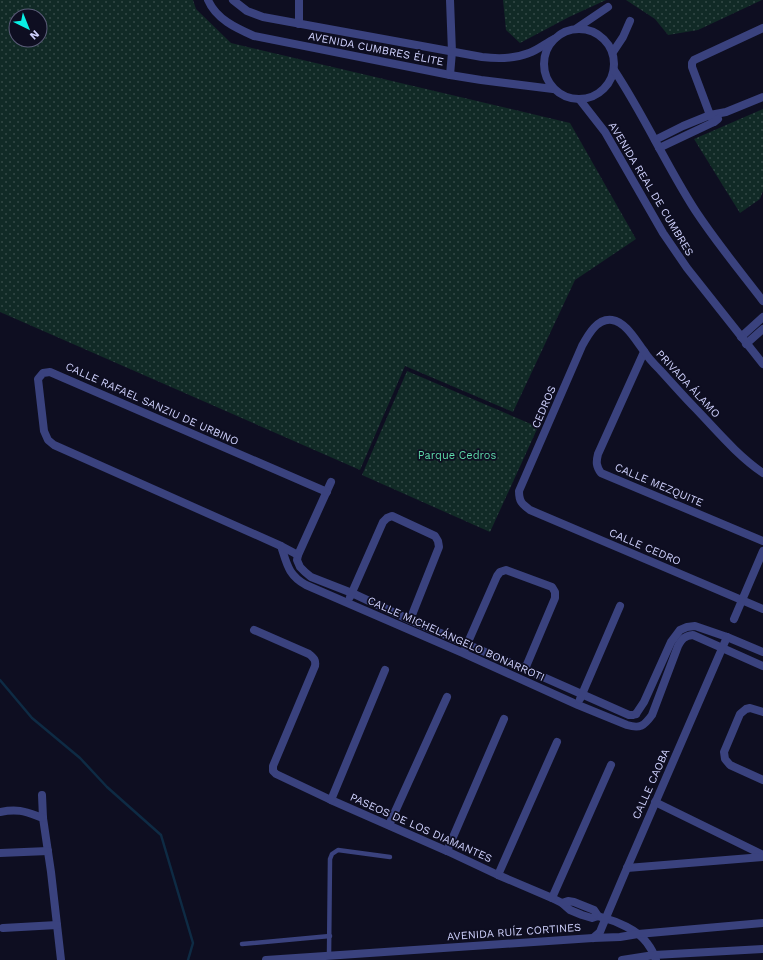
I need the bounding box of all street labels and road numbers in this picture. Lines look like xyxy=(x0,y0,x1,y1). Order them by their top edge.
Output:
street label: AVENIDA CUMBRES ÉLITE xyxy=(307,28,445,69)
street label: AVENIDA REAL DE CUMBRES xyxy=(606,120,696,258)
street label: PRIVADA ÁLAMO xyxy=(653,347,723,420)
street label: CALLE RAFAEL SANZIU DE URBINO xyxy=(63,360,241,448)
street label: CEDROS xyxy=(529,384,559,430)
street label: CALLE MEZQUITE xyxy=(613,460,705,510)
street label: CALLE CEDRO xyxy=(607,526,683,568)
street label: CALLE MICHELÁNGELO BONARROTI xyxy=(365,593,547,684)
street label: CALLE CAOBA xyxy=(630,747,672,821)
street label: PASEOS DE LOS DIAMANTES xyxy=(348,791,494,865)
street label: AVENIDA RUÍZ CORTINES xyxy=(446,920,581,943)

